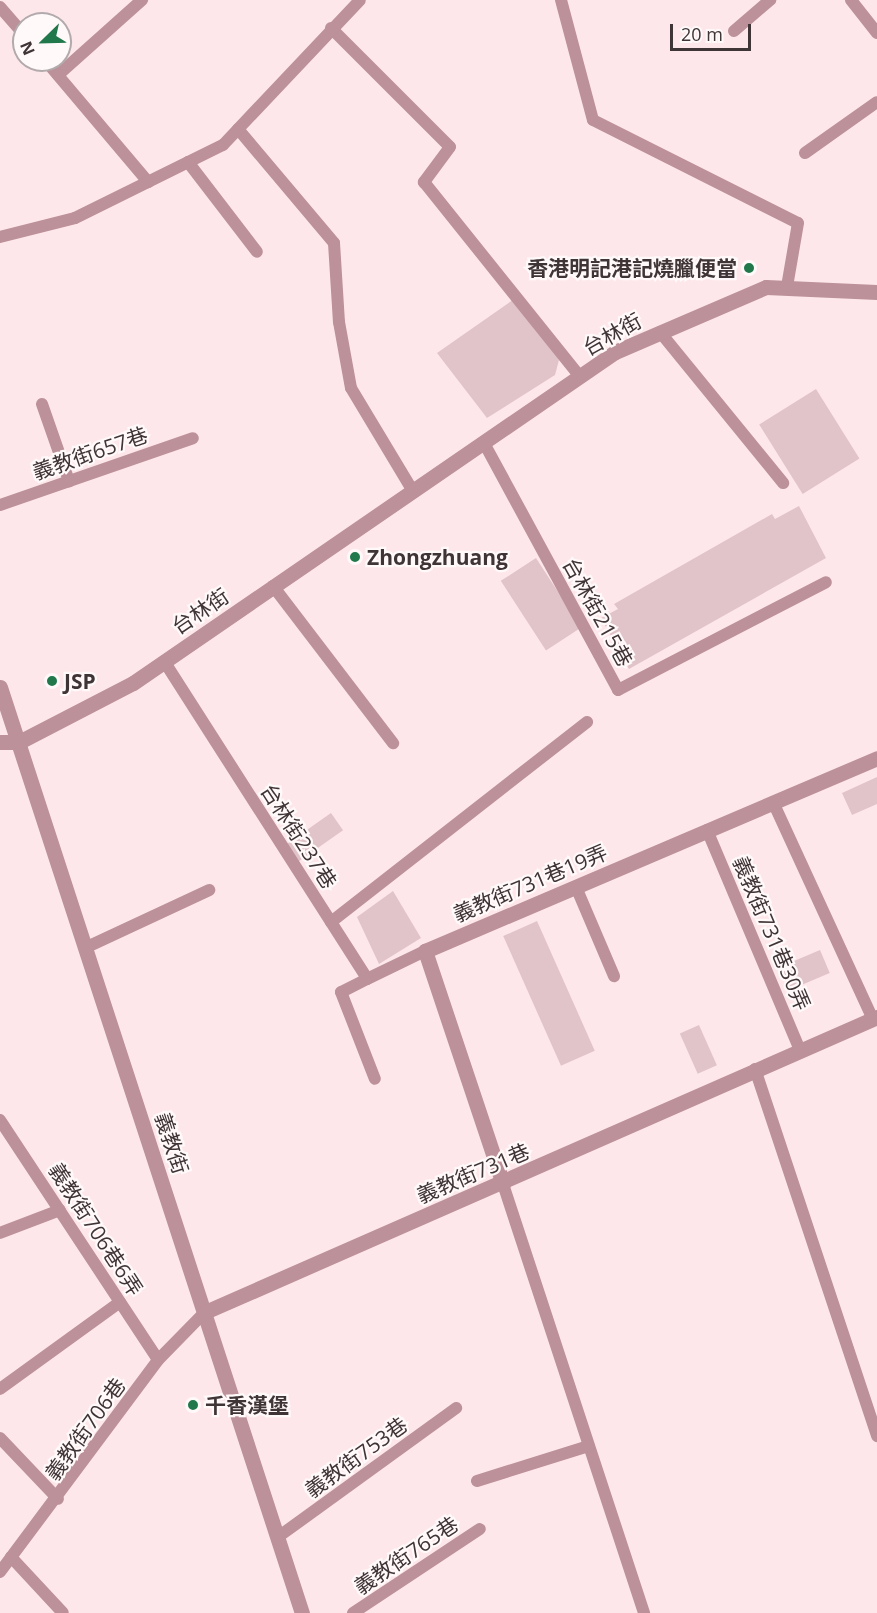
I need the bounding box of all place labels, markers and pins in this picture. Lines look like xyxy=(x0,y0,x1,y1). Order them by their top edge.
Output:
place label: 香港明記港記燒臘便當 xyxy=(527,255,737,281)
marker: 香港明記港記燒臘便當 xyxy=(742,261,756,275)
place label: Zhongzhuang xyxy=(367,544,508,570)
marker: Zhongzhuang xyxy=(348,550,362,564)
place label: JSP xyxy=(64,668,96,694)
marker: JSP xyxy=(45,674,59,688)
place label: 千香漢堡 xyxy=(205,1392,289,1418)
marker: 千香漢堡 xyxy=(186,1398,200,1412)

